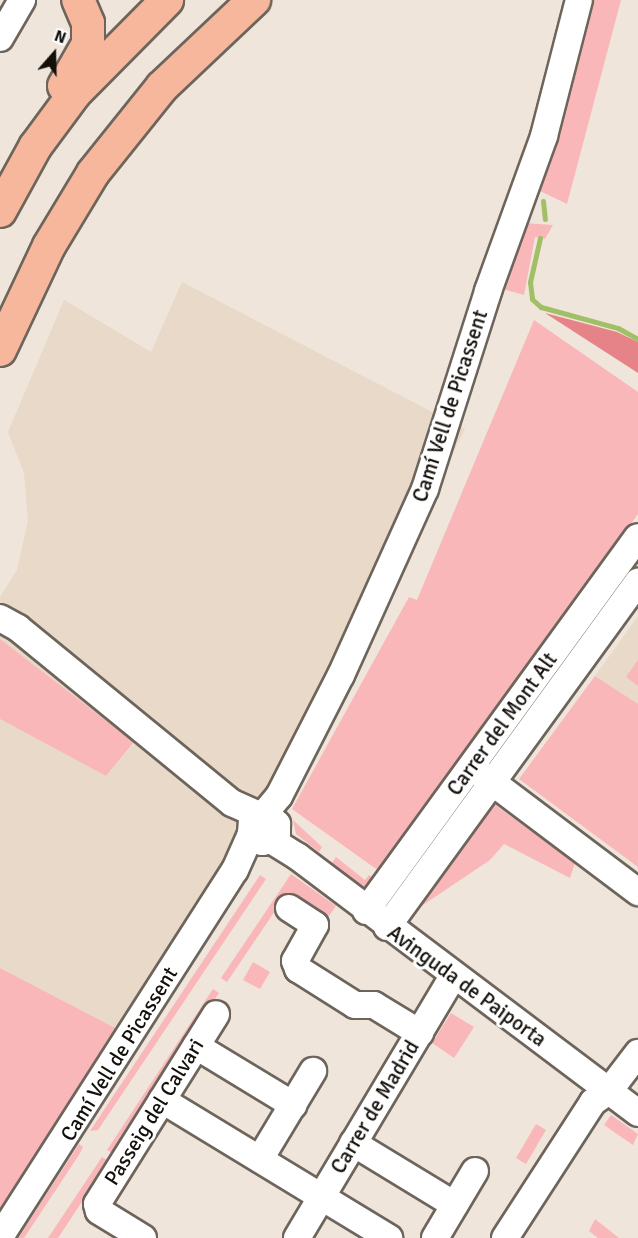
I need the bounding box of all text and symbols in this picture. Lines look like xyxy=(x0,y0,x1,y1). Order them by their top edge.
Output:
north arrow xyxy=(24,24,84,84)
text: N xyxy=(51,26,69,48)
street label: Camí Vell de Picassent xyxy=(407,307,493,505)
street label: Carrer del Mont Alt xyxy=(442,648,562,800)
street label: Avinguda de Paiporta xyxy=(383,920,551,1052)
street label: Camí Vell de Picassent xyxy=(55,962,183,1146)
street label: Passeig del Calvari xyxy=(99,1034,209,1190)
street label: Carrer de Madrid xyxy=(325,1036,425,1178)

